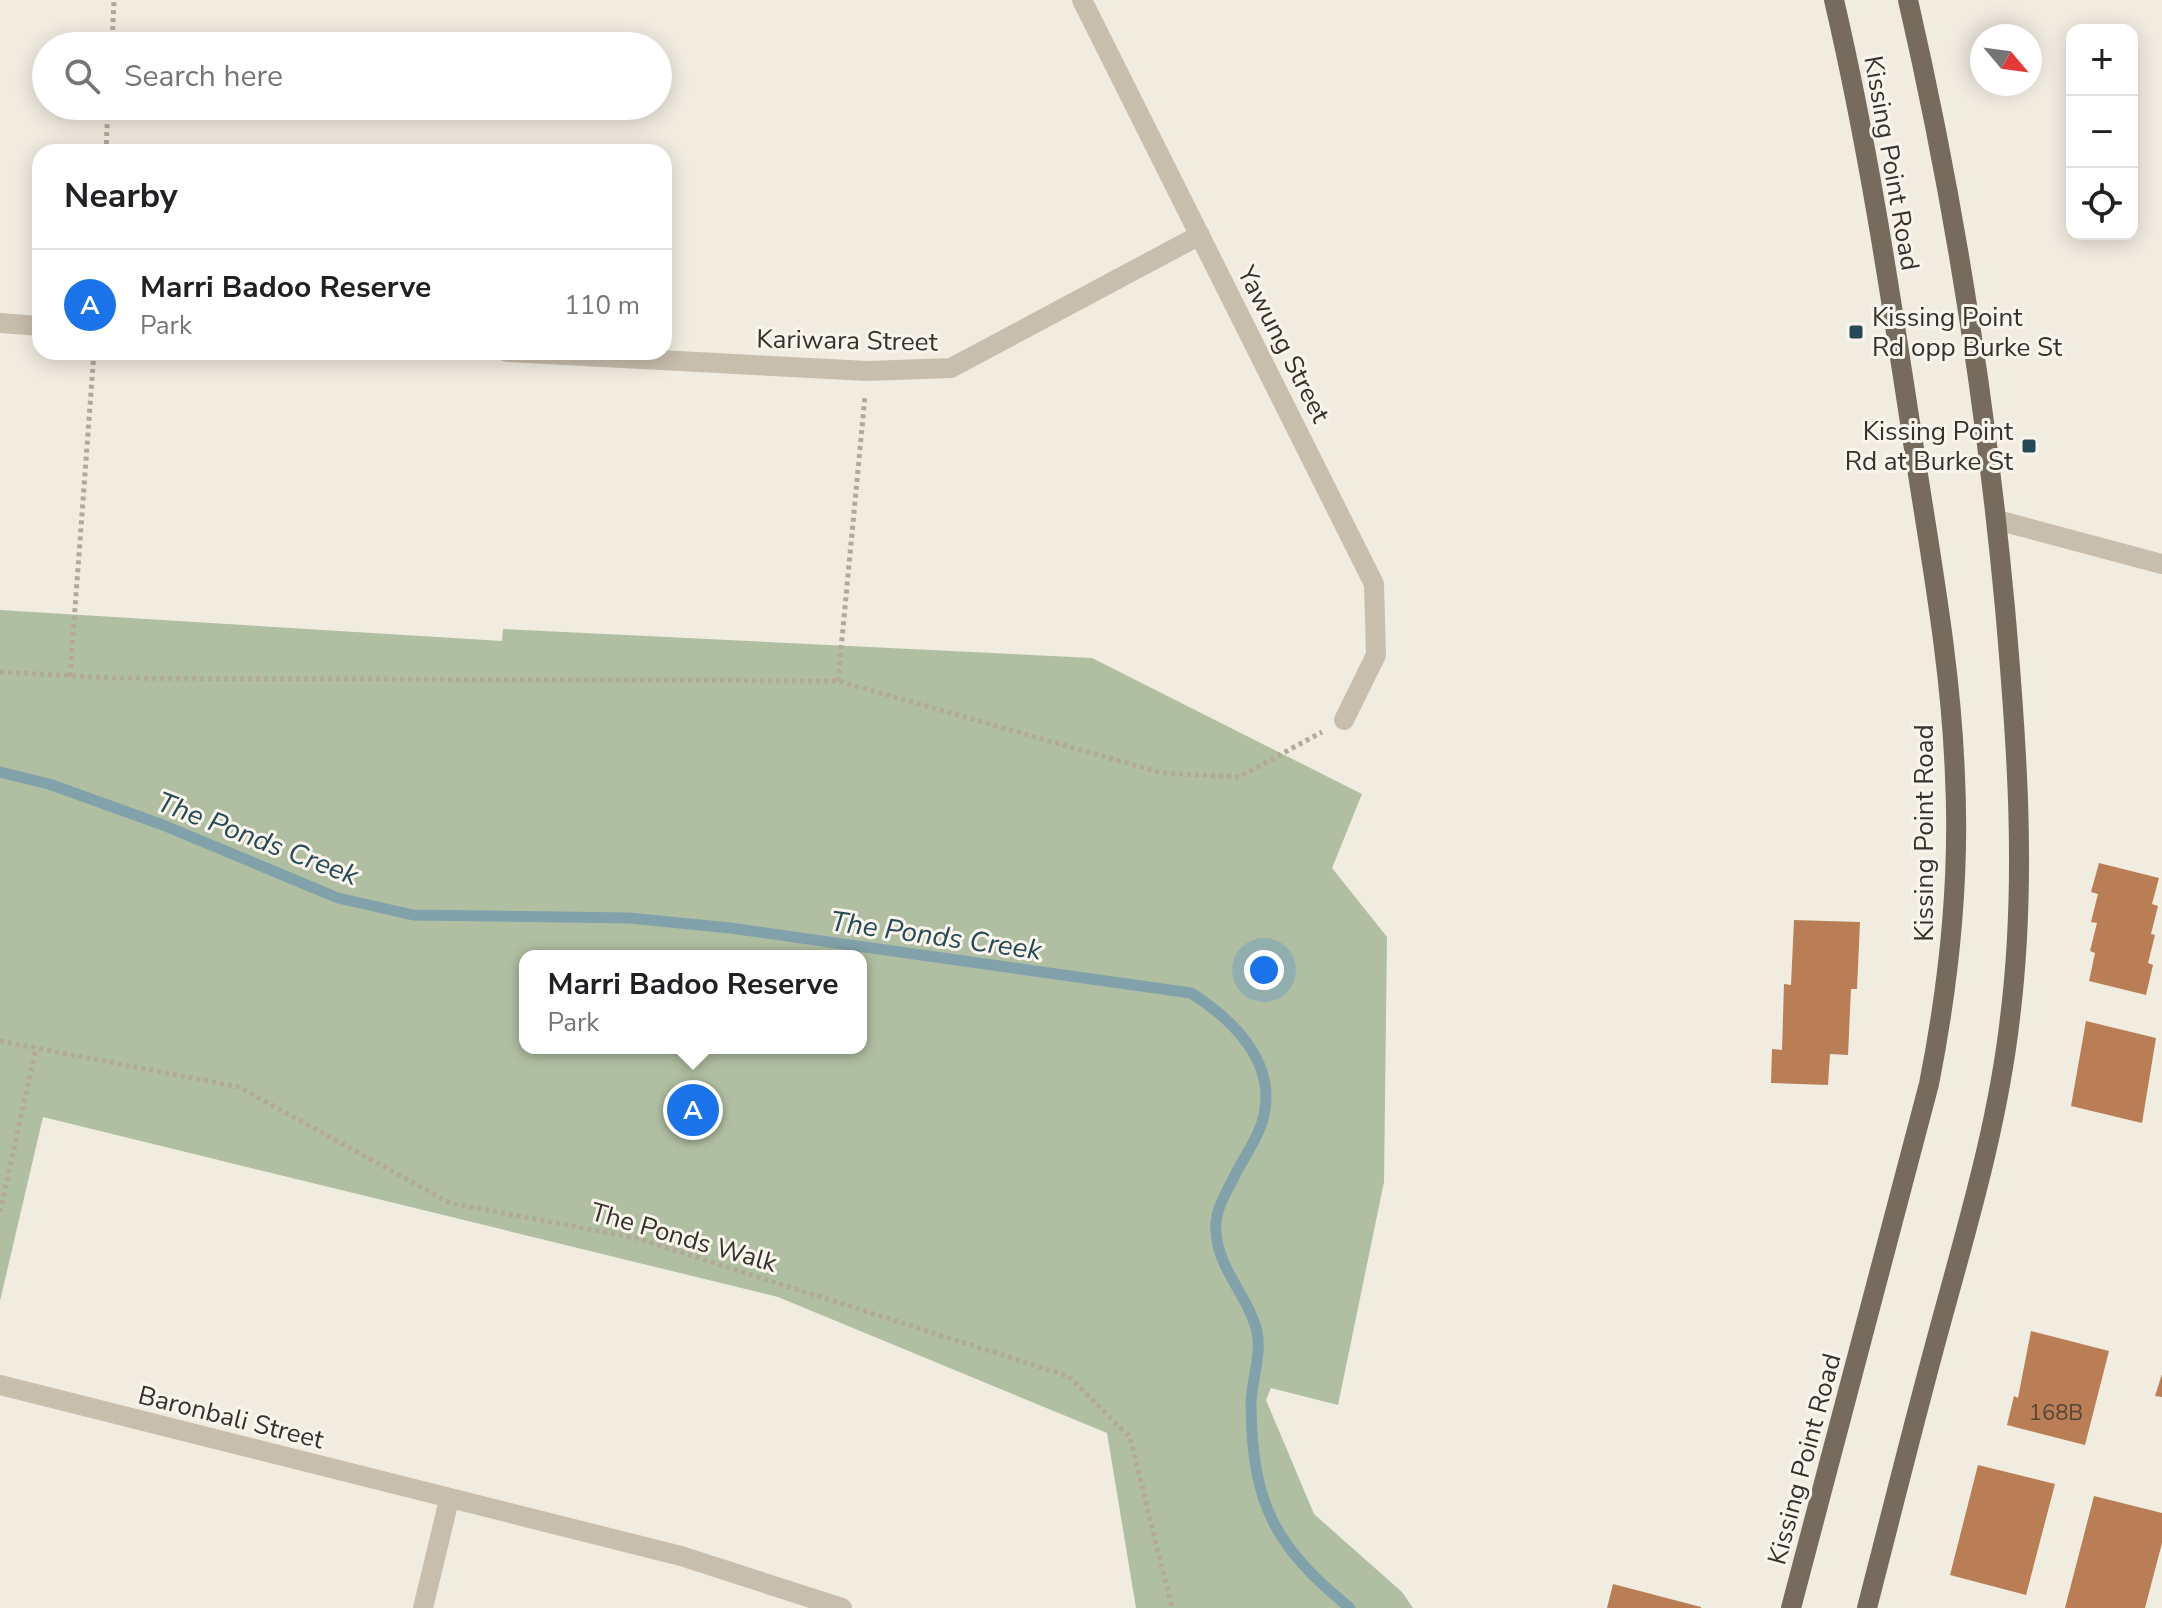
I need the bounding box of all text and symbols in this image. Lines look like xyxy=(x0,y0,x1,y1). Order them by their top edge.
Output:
north arrow xyxy=(1970,24,2042,96)
map controls xyxy=(2066,24,2138,240)
button: + xyxy=(2066,24,2138,96)
search box xyxy=(32,32,672,120)
street label: Kissing Point Road xyxy=(1855,53,1928,273)
icon: search xyxy=(60,54,104,98)
text: Search here xyxy=(124,56,283,97)
button: − xyxy=(2066,96,2138,168)
button: locate xyxy=(2066,168,2138,240)
text: Nearby xyxy=(64,173,178,219)
street label: Yawung Street xyxy=(1229,259,1338,429)
text: Marri Badoo Reserve xyxy=(140,267,431,308)
text: A xyxy=(80,288,100,323)
text: 110 m xyxy=(564,288,640,323)
place label: Kissing Point Rd opp Burke St xyxy=(1872,300,2063,365)
text: Park xyxy=(140,308,192,343)
street label: Kariwara Street xyxy=(756,321,939,360)
marker: Kissing Point Rd opp Burke St xyxy=(1847,323,1865,341)
place label: Kissing Point Rd at Burke St xyxy=(1845,414,2014,479)
marker: Kissing Point Rd at Burke St xyxy=(2020,437,2038,455)
street label: Kissing Point Road xyxy=(1907,724,1942,942)
water label: The Ponds Creek xyxy=(151,783,365,895)
water label: The Ponds Creek xyxy=(828,902,1045,970)
popup xyxy=(519,950,867,1054)
your location xyxy=(1244,950,1284,990)
text: Marri Badoo Reserve xyxy=(547,964,839,1005)
text: Park xyxy=(547,1005,599,1040)
pin: A xyxy=(667,1080,719,1140)
street label: The Ponds Walk xyxy=(587,1194,782,1281)
street label: Kissing Point Road xyxy=(1759,1350,1850,1569)
street label: Baronbali Street xyxy=(134,1378,328,1458)
house number: 168B xyxy=(2029,1398,2083,1428)

